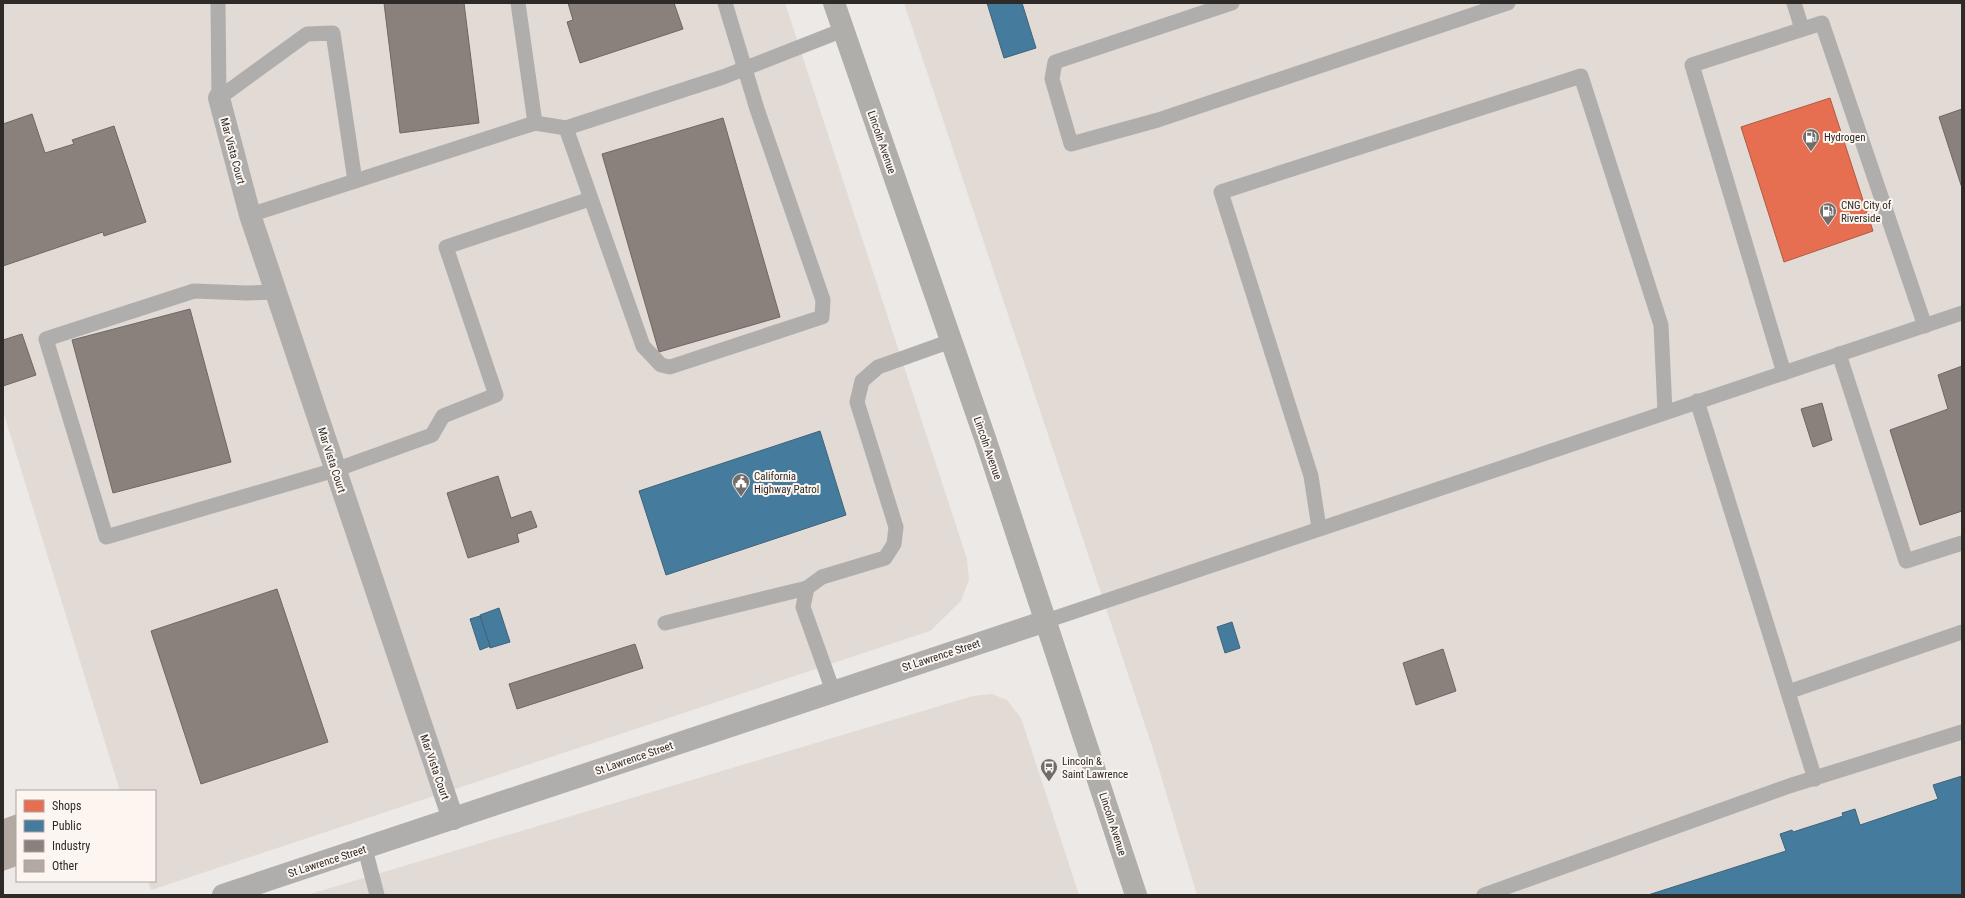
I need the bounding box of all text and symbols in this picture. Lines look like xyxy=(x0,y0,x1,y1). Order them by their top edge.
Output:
street label: Lincoln Avenue xyxy=(865,109,898,175)
street label: Mar Vista Court xyxy=(217,117,248,186)
fuel station icon: Hydrogen xyxy=(1801,127,1821,152)
place label: Hydrogen xyxy=(1824,131,1865,144)
place label: CNG City of Riverside xyxy=(1841,199,1892,225)
fuel station icon: CNG City of Riverside xyxy=(1818,201,1838,226)
street label: Lincoln Avenue xyxy=(971,415,1004,481)
street label: Mar Vista Court xyxy=(315,426,348,495)
place label: California Highway Patrol xyxy=(754,470,819,496)
public building icon: California Highway Patrol xyxy=(731,472,751,497)
street label: St Lawrence Street xyxy=(900,637,982,674)
street label: Mar Vista Court xyxy=(417,733,452,802)
street label: St Lawrence Street xyxy=(594,739,675,778)
place label: Lincoln & Saint Lawrence xyxy=(1062,755,1128,781)
bus stop icon: Lincoln & Saint Lawrence xyxy=(1039,757,1059,782)
legend xyxy=(16,790,156,882)
street label: Lincoln Avenue xyxy=(1096,791,1129,857)
text: Shops xyxy=(52,799,81,813)
text: Public xyxy=(52,819,82,833)
text: Industry xyxy=(52,839,90,853)
street label: St Lawrence Street xyxy=(286,843,368,880)
text: Other xyxy=(52,859,78,873)

